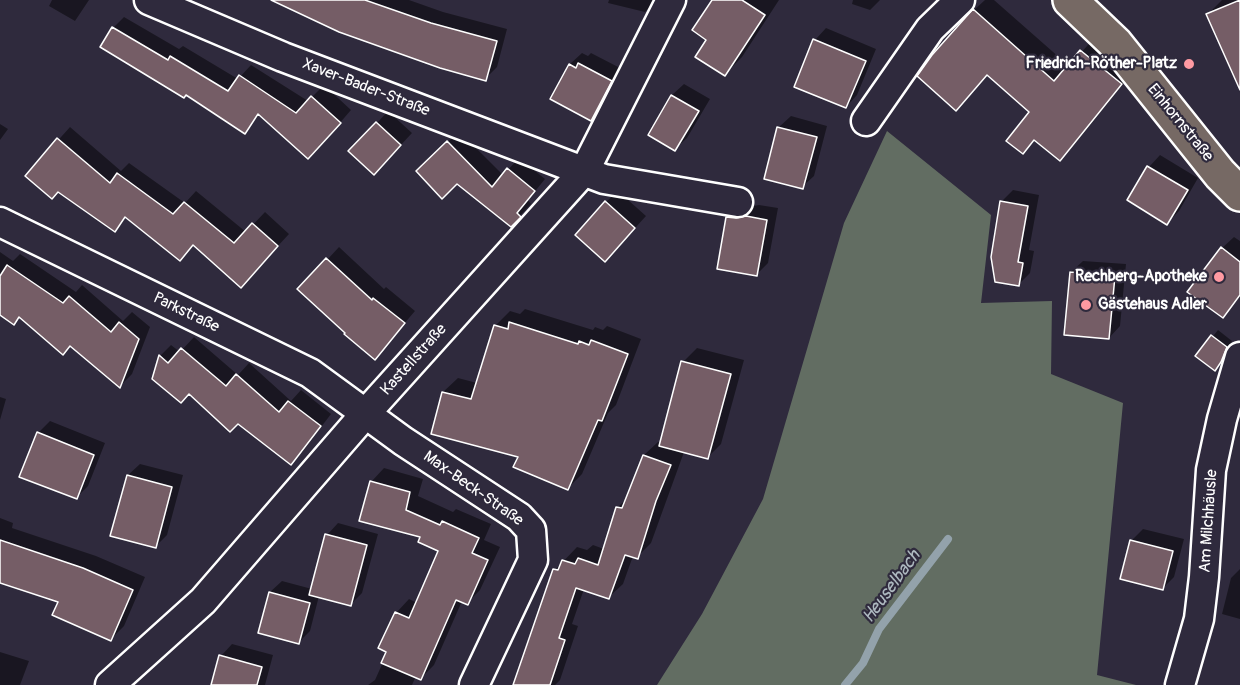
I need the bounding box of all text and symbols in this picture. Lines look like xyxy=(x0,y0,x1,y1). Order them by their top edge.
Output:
place label: Friedrich-Röther-Platz xyxy=(1026,54,1177,74)
street label: Xaver-Bader-Straße xyxy=(300,55,432,121)
marker: Friedrich-Röther-Platz xyxy=(1182,57,1196,71)
street label: Einhornstraße xyxy=(1143,80,1217,166)
place label: Rechberg-Apotheke xyxy=(1075,267,1207,287)
marker: Rechberg-Apotheke xyxy=(1212,270,1226,284)
street label: Parkstraße xyxy=(150,289,222,337)
place label: Gästehaus Adler xyxy=(1098,295,1207,315)
marker: Gästehaus Adler xyxy=(1079,298,1093,312)
street label: Kastellstraße xyxy=(377,320,451,400)
street label: Max-Beck-Straße xyxy=(419,447,527,531)
street label: Am Milchhäusle xyxy=(1196,469,1222,573)
water label: Heuselbach xyxy=(858,546,926,628)

